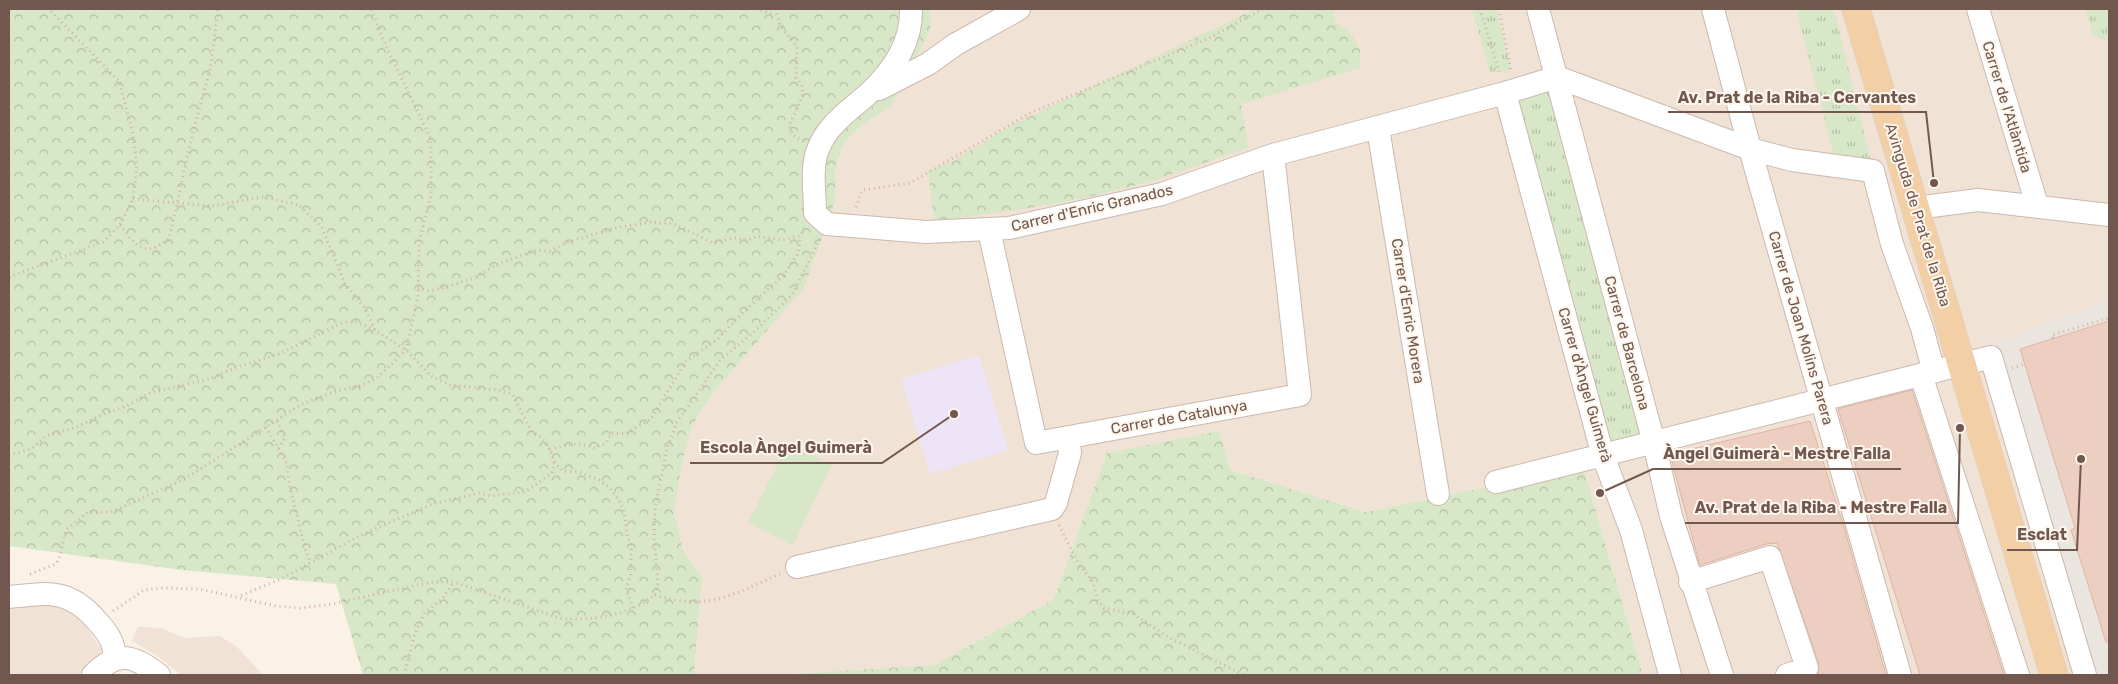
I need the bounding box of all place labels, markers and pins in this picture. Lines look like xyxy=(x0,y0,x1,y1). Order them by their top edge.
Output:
callout: Av. Prat de la Riba - Cervantes xyxy=(1668,81,1926,112)
callout: Escola Àngel Guimerà xyxy=(690,432,882,463)
callout: Àngel Guimerà - Mestre Falla xyxy=(1653,438,1901,469)
callout: Av. Prat de la Riba - Mestre Falla xyxy=(1685,492,1958,523)
callout: Esclat xyxy=(2007,519,2077,550)

